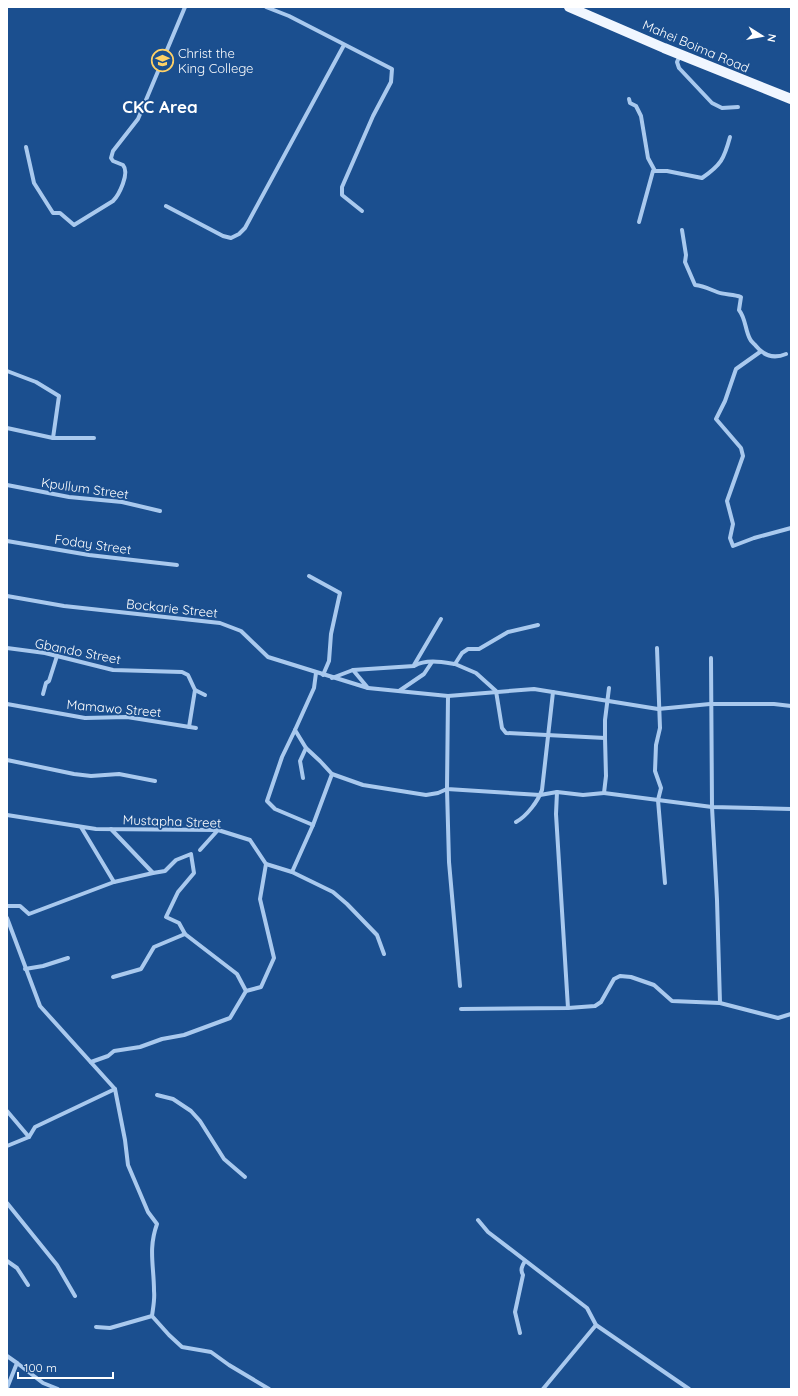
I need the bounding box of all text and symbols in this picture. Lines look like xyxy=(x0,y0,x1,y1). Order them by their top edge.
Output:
street label: Mahei Boima Road xyxy=(640,16,752,76)
north arrow xyxy=(742,16,782,56)
text: N xyxy=(764,33,779,43)
place label: Christ the King College xyxy=(178,45,253,76)
school or university icon: Christ the King College xyxy=(150,47,176,73)
district label: CKC Area xyxy=(122,96,198,117)
street label: Kpullum Street xyxy=(40,474,130,502)
street label: Foday Street xyxy=(54,531,132,557)
street label: Bockarie Street xyxy=(125,595,219,621)
street label: Gbando Street xyxy=(34,635,122,667)
street label: Mamawo Street xyxy=(66,696,162,720)
street label: Mustapha Street xyxy=(122,811,222,831)
scale bar xyxy=(18,1354,113,1380)
text: 100 m xyxy=(24,1360,57,1375)

